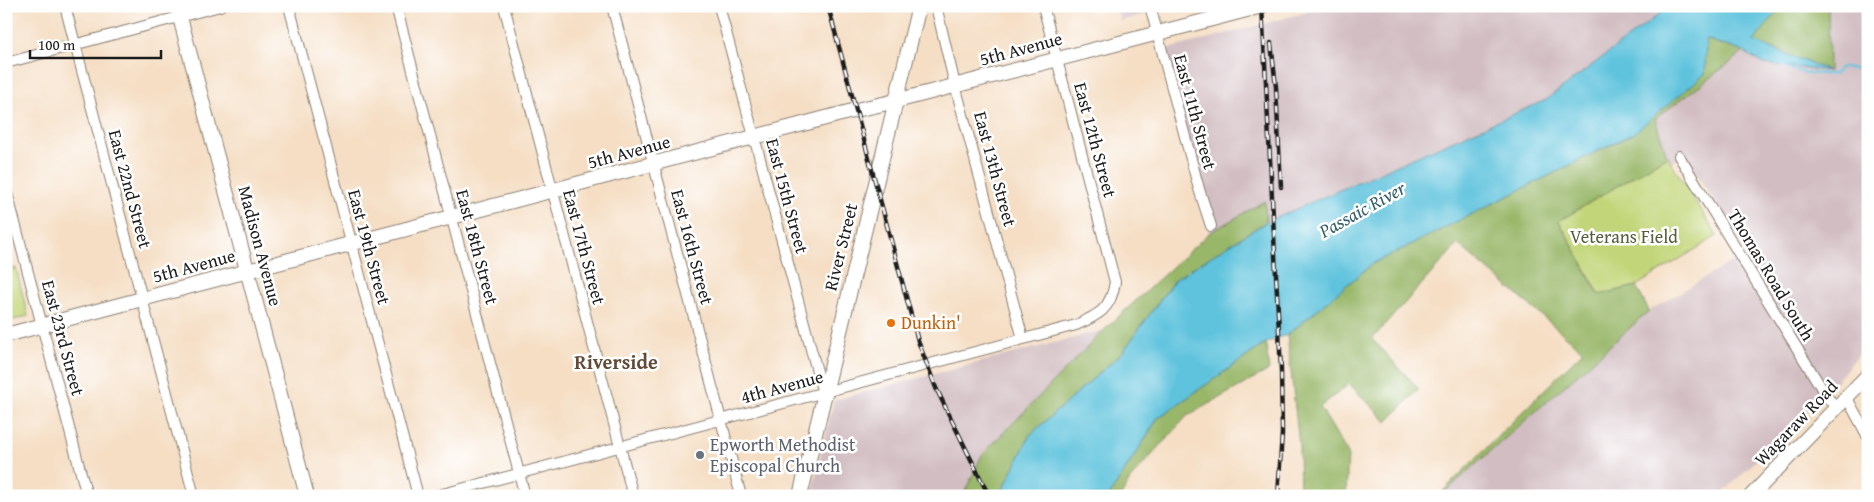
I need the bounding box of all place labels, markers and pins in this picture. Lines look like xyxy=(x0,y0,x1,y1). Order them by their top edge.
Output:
place label: Dunkin' xyxy=(901,309,961,336)
marker: Dunkin' xyxy=(885,317,897,329)
place label: Epworth Methodist Episcopal Church xyxy=(710,431,856,479)
marker: Epworth Methodist Episcopal Church xyxy=(694,449,706,461)

